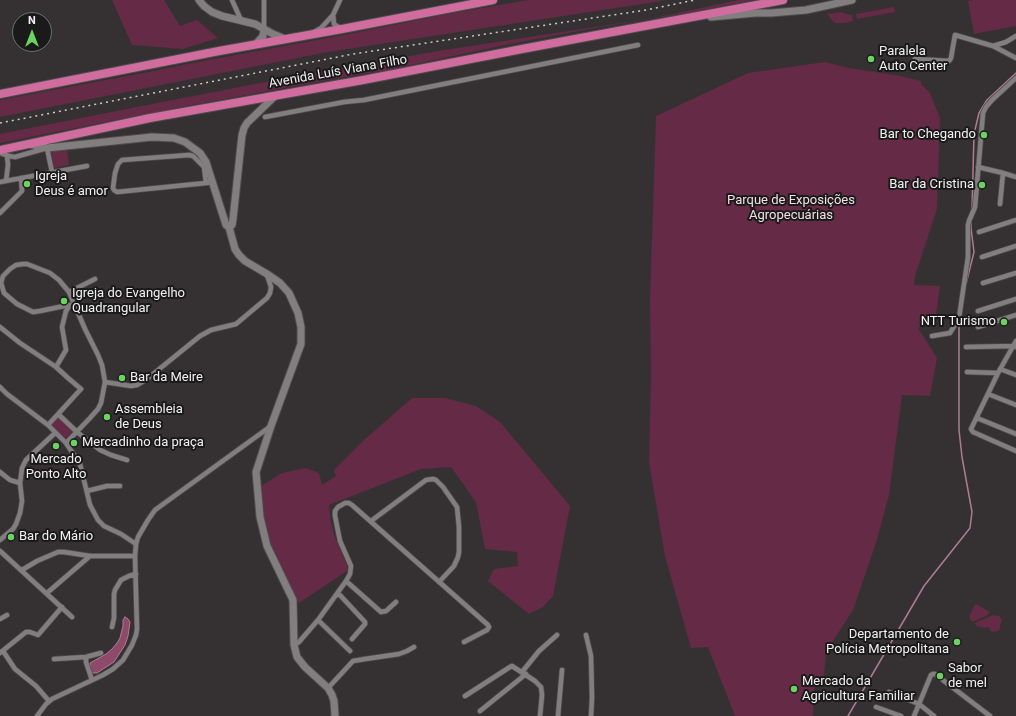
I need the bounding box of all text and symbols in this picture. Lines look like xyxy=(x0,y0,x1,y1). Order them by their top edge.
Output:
north arrow xyxy=(12,12,52,52)
text: N xyxy=(28,14,36,27)
place label: Paralela Auto Center xyxy=(879,44,947,75)
street label: Avenida Luís Viana Filho xyxy=(268,52,408,92)
marker: Paralela Auto Center xyxy=(866,54,876,64)
place label: Bar to Chegando xyxy=(880,127,976,143)
marker: Bar to Chegando xyxy=(979,130,989,140)
place label: Igreja Deus é amor xyxy=(35,169,108,200)
place label: Bar da Cristina xyxy=(889,177,974,193)
marker: Igreja Deus é amor xyxy=(22,179,32,189)
marker: Bar da Cristina xyxy=(977,180,987,190)
park label: Parque de Exposições Agropecuárias xyxy=(727,193,855,224)
place label: Igreja do Evangelho Quadrangular xyxy=(72,286,185,317)
marker: Igreja do Evangelho Quadrangular xyxy=(59,296,69,306)
place label: NTT Turismo xyxy=(921,314,996,330)
marker: NTT Turismo xyxy=(999,317,1009,327)
place label: Bar da Meire xyxy=(130,370,203,386)
marker: Bar da Meire xyxy=(117,373,127,383)
place label: Assembleia de Deus xyxy=(115,402,183,433)
marker: Assembleia de Deus xyxy=(102,412,112,422)
place label: Mercadinho da praça xyxy=(82,435,204,451)
marker: Mercadinho da praça xyxy=(69,438,79,448)
marker: Mercado Ponto Alto xyxy=(51,441,61,451)
place label: Mercado Ponto Alto xyxy=(26,452,86,483)
place label: Bar do Mário xyxy=(19,529,93,545)
marker: Bar do Mário xyxy=(6,532,16,542)
place label: Departamento de Polícia Metropolitana xyxy=(826,627,949,658)
marker: Departamento de Polícia Metropolitana xyxy=(952,637,962,647)
place label: Sabor de mel xyxy=(948,661,987,692)
marker: Sabor de mel xyxy=(935,671,945,681)
place label: Mercado da Agricultura Familiar xyxy=(802,674,915,705)
marker: Mercado da Agricultura Familiar xyxy=(789,684,799,694)

